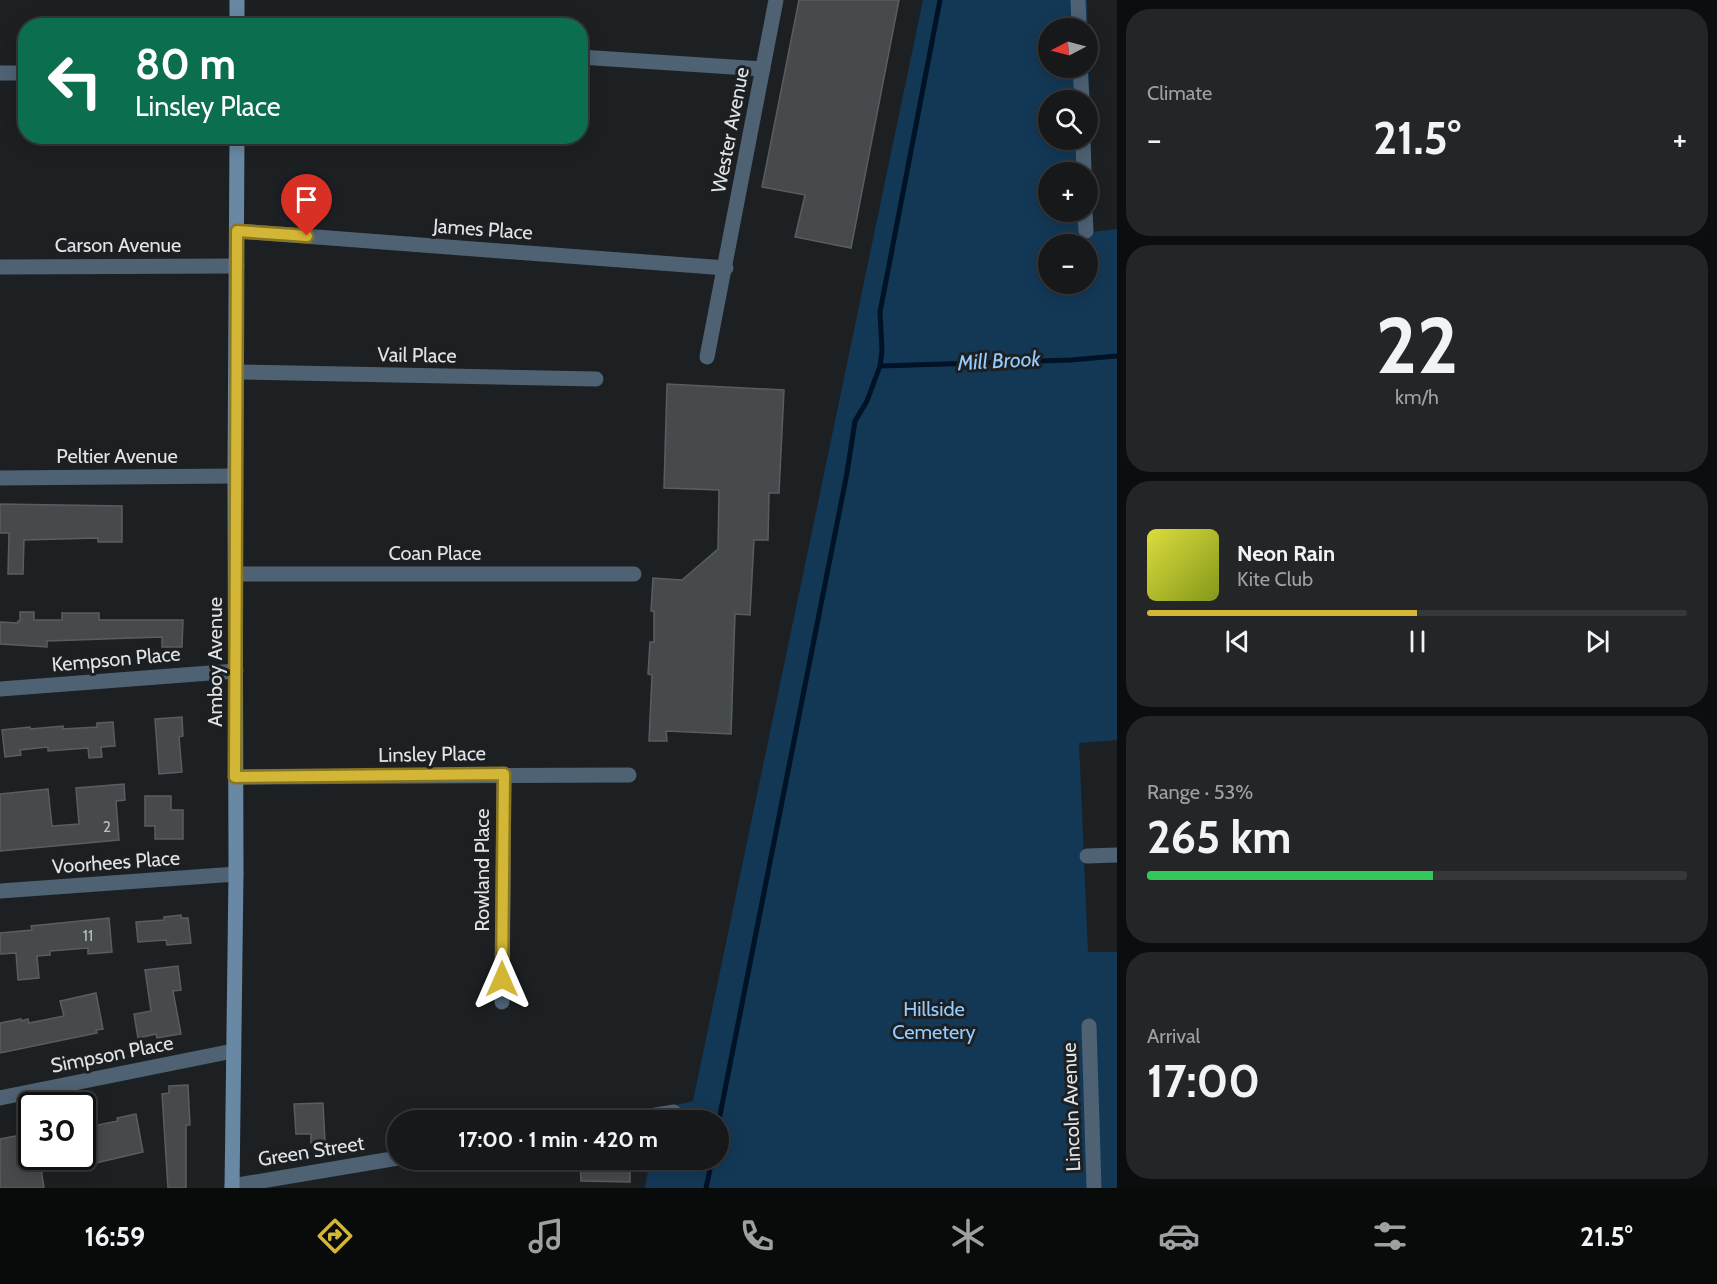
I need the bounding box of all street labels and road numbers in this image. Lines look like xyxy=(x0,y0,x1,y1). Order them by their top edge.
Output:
street label: Wester Avenue xyxy=(706,65,754,195)
street label: James Place xyxy=(431,213,534,244)
street label: Carson Avenue xyxy=(55,233,181,257)
street label: Vail Place xyxy=(377,342,457,368)
street label: Peltier Avenue xyxy=(56,444,178,468)
street label: Coan Place xyxy=(388,541,482,565)
street label: Amboy Avenue xyxy=(203,597,227,727)
street label: Kempson Place xyxy=(51,641,181,677)
street label: Linsley Place xyxy=(378,741,486,767)
street label: Rowland Place xyxy=(470,808,494,932)
street label: Voorhees Place xyxy=(51,846,181,878)
street label: Simpson Place xyxy=(49,1030,175,1078)
street label: Lincoln Avenue xyxy=(1057,1042,1085,1172)
street label: Green Street xyxy=(256,1131,366,1171)

